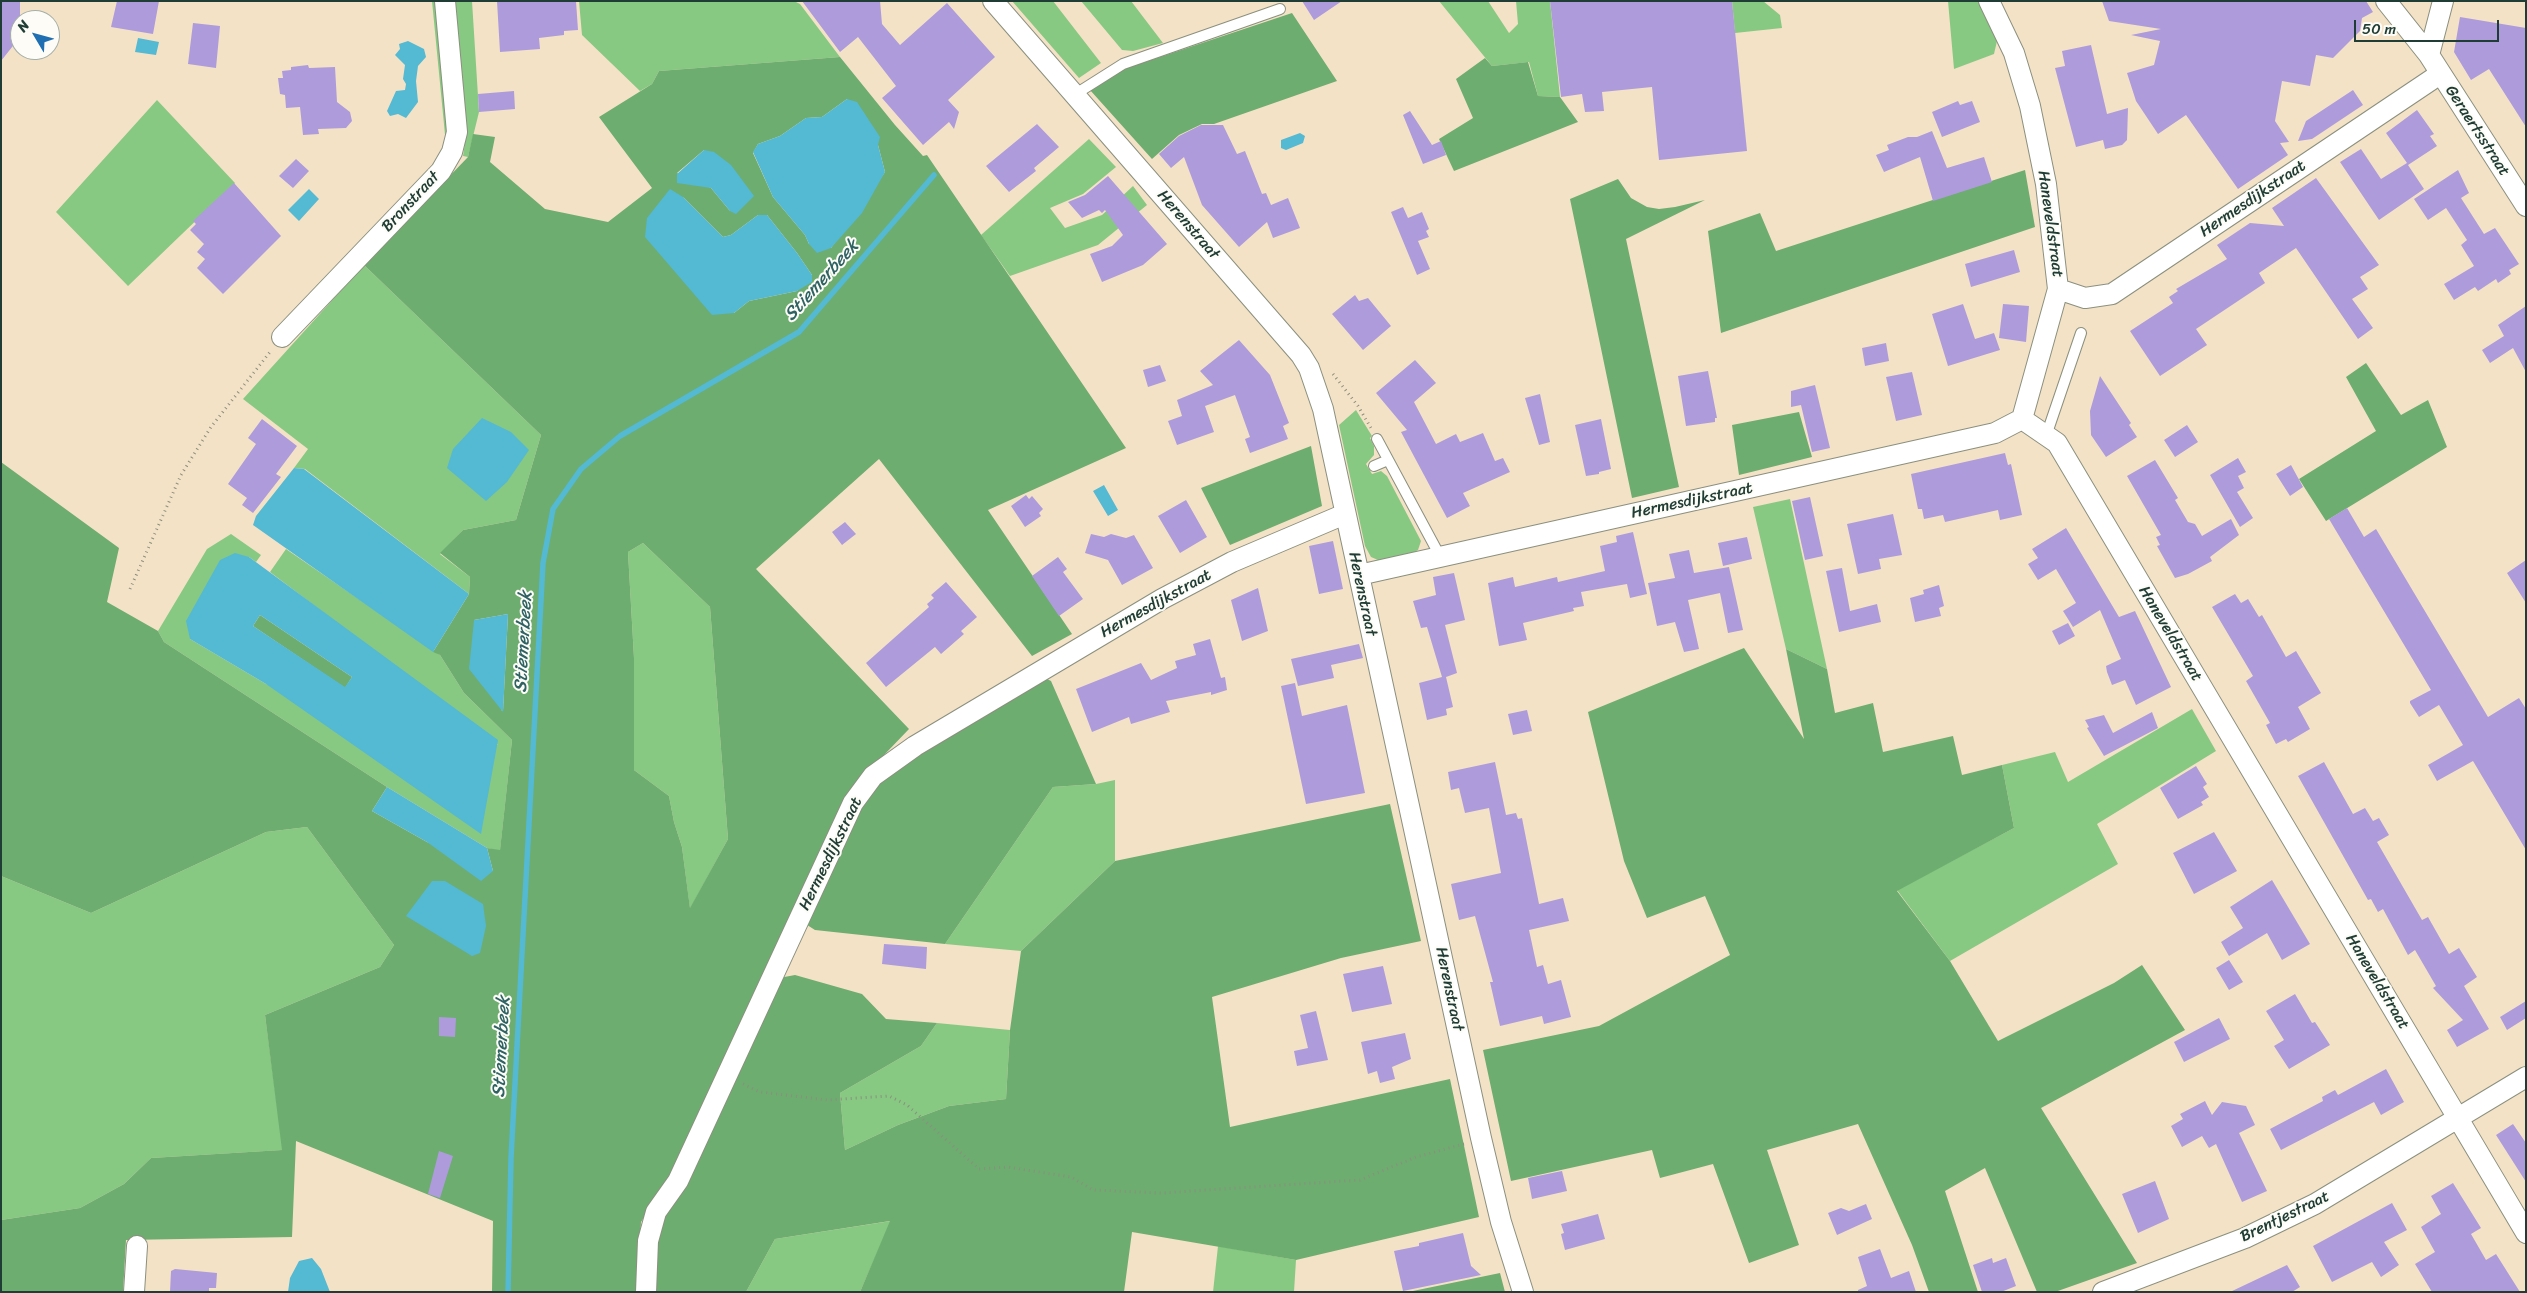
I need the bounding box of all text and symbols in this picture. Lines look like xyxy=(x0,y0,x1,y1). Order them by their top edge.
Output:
north arrow xyxy=(10,10,60,60)
scale bar xyxy=(2357,10,2502,42)
text: N xyxy=(11,15,36,38)
text: 50 m xyxy=(2362,16,2396,42)
street label: Geraertsstraat xyxy=(2441,82,2513,180)
street label: Hermesdijkstraat xyxy=(2196,156,2310,242)
street label: Bronstraat xyxy=(378,168,444,236)
street label: Haneveldstraat xyxy=(2033,169,2067,279)
street label: Herenstraat xyxy=(1153,186,1223,264)
water label: Stiemerbeek xyxy=(780,236,864,326)
street label: Hermesdijkstraat xyxy=(1630,479,1754,523)
street label: Herenstraat xyxy=(1344,550,1380,638)
street label: Hermesdijkstraat xyxy=(1097,566,1215,642)
street label: Haneveldstraat xyxy=(2134,583,2206,685)
water label: Stiemerbeek xyxy=(511,591,537,693)
street label: Hermesdijkstraat xyxy=(795,794,867,914)
street label: Haneveldstraat xyxy=(2341,931,2413,1033)
street label: Herenstraat xyxy=(1431,945,1467,1033)
water label: Stiemerbeek xyxy=(489,996,515,1098)
street label: Brentjestraat xyxy=(2237,1187,2333,1247)

